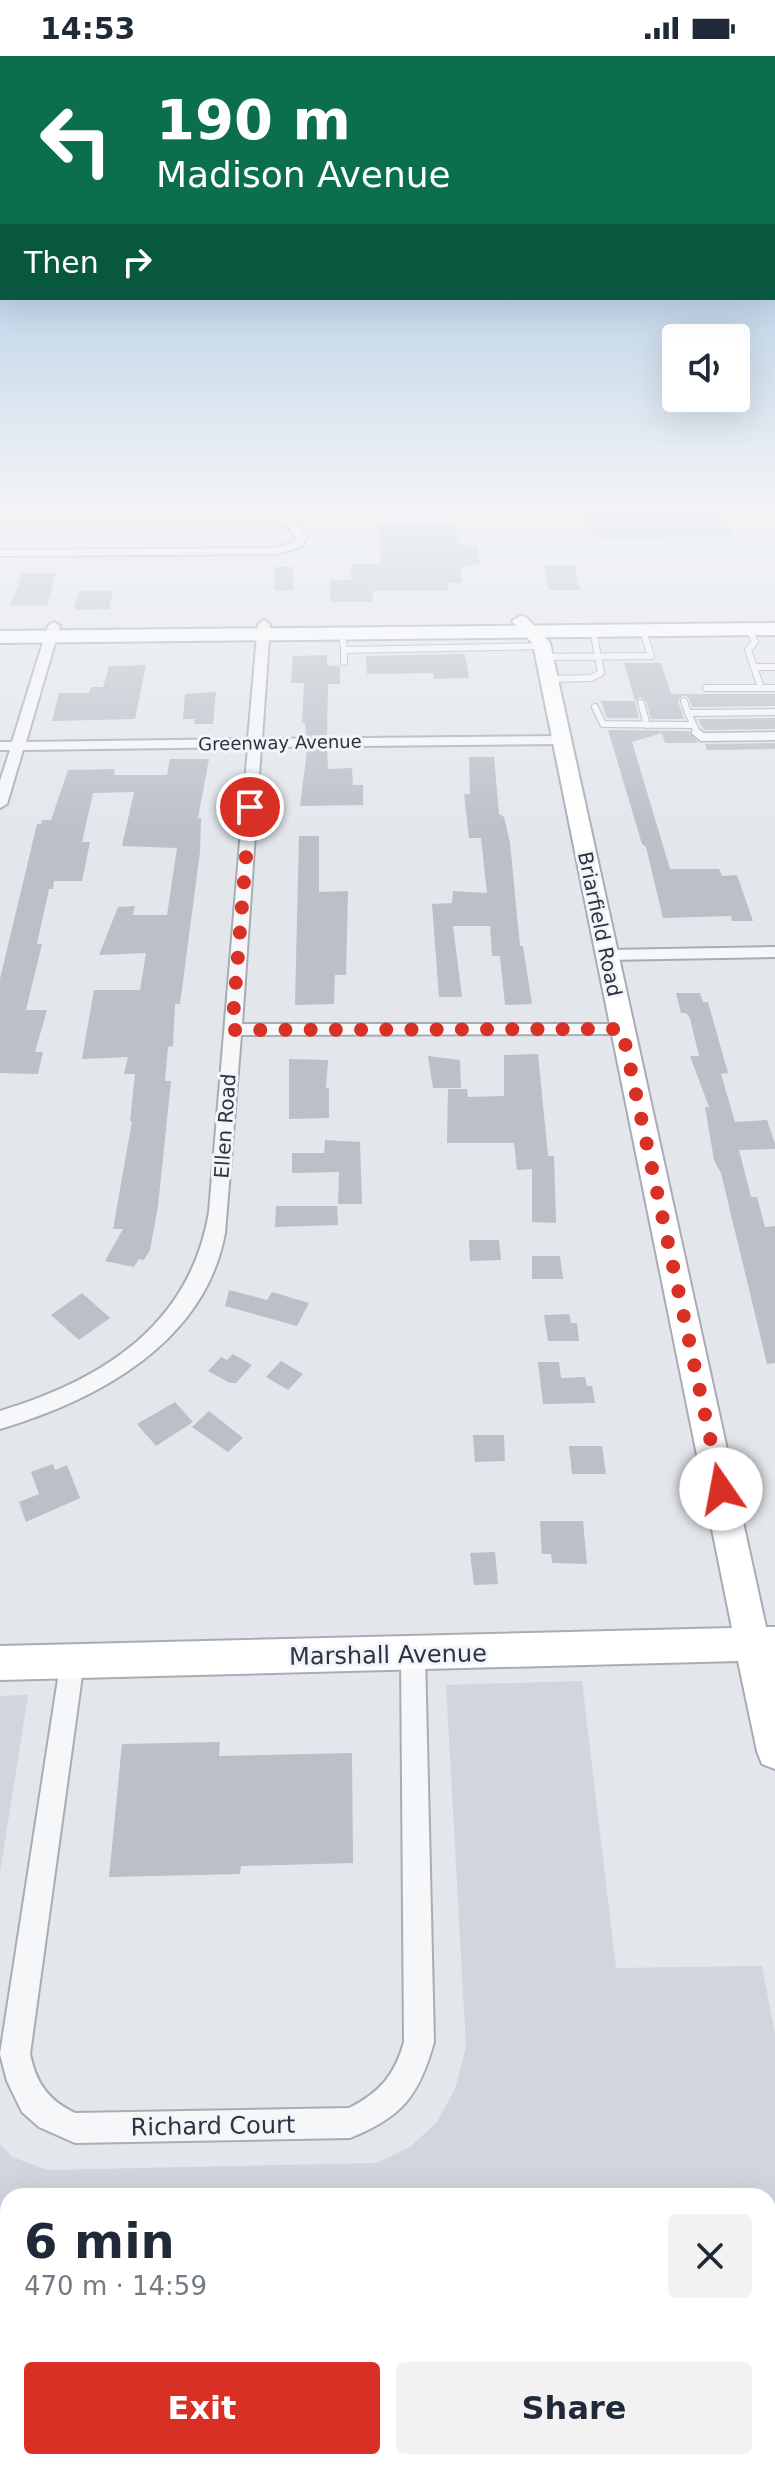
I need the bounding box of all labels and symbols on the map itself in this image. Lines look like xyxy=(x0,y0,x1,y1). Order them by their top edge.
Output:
street label: Greenway Avenue xyxy=(198,731,362,754)
pin xyxy=(216,773,284,841)
street label: Briarfield Road xyxy=(573,849,627,999)
street label: Ellen Road xyxy=(209,1073,241,1179)
position arrow xyxy=(679,1447,763,1531)
street label: Marshall Avenue xyxy=(289,1639,487,1671)
street label: Richard Court xyxy=(130,2111,296,2141)

